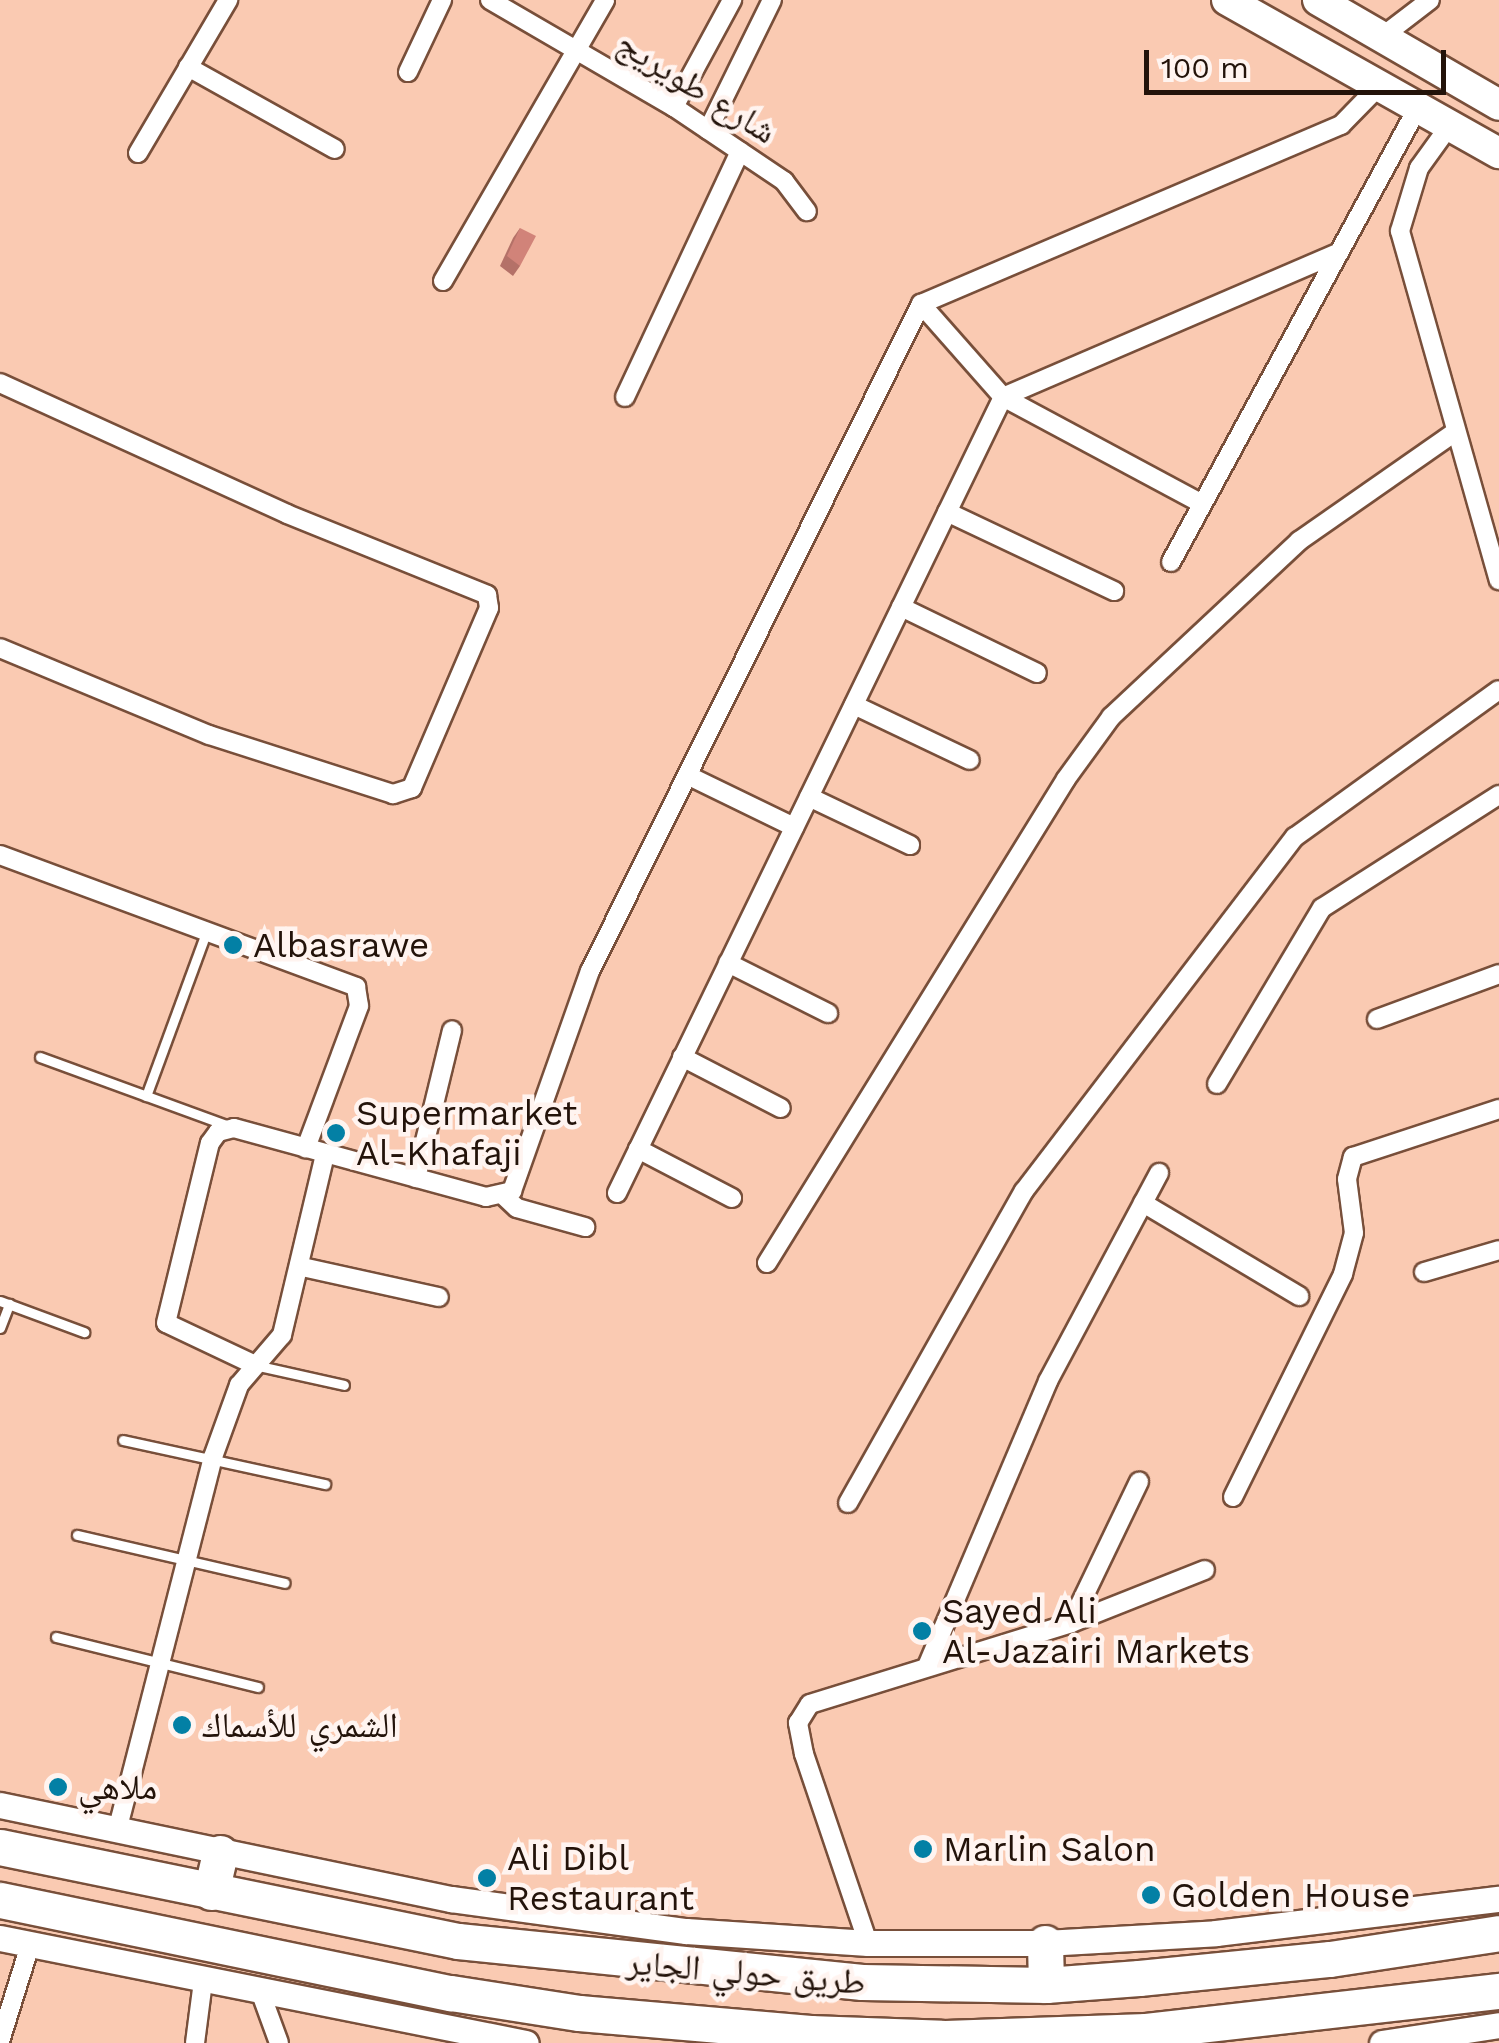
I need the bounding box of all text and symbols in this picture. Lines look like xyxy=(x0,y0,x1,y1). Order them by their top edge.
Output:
street label: شارع طويريج xyxy=(610,22,784,152)
scale bar xyxy=(1149,30,1452,92)
text: 100 m xyxy=(1161,50,1249,85)
place label: Albasrawe xyxy=(253,924,429,966)
marker: Albasrawe xyxy=(222,934,244,956)
place label: Supermarket Al-Khafaji xyxy=(356,1092,577,1174)
marker: Supermarket Al-Khafaji xyxy=(325,1122,347,1144)
place label: Sayed Ali Al-Jazairi Markets xyxy=(942,1590,1250,1672)
marker: Sayed Ali Al-Jazairi Markets xyxy=(911,1620,933,1642)
place label: الشمري للأسماك xyxy=(202,1704,398,1746)
marker: الشمري للأسماك xyxy=(171,1714,193,1736)
place label: ملاهي xyxy=(78,1766,157,1808)
marker: ملاهي xyxy=(47,1776,69,1798)
place label: Marlin Salon xyxy=(943,1828,1156,1870)
place label: Ali Dibl Restaurant xyxy=(507,1837,694,1919)
marker: Marlin Salon xyxy=(912,1838,934,1860)
marker: Ali Dibl Restaurant xyxy=(476,1867,498,1889)
place label: Golden House xyxy=(1171,1874,1410,1916)
marker: Golden House xyxy=(1140,1884,1162,1906)
street label: طريق حولي الجاير xyxy=(625,1941,867,2003)

